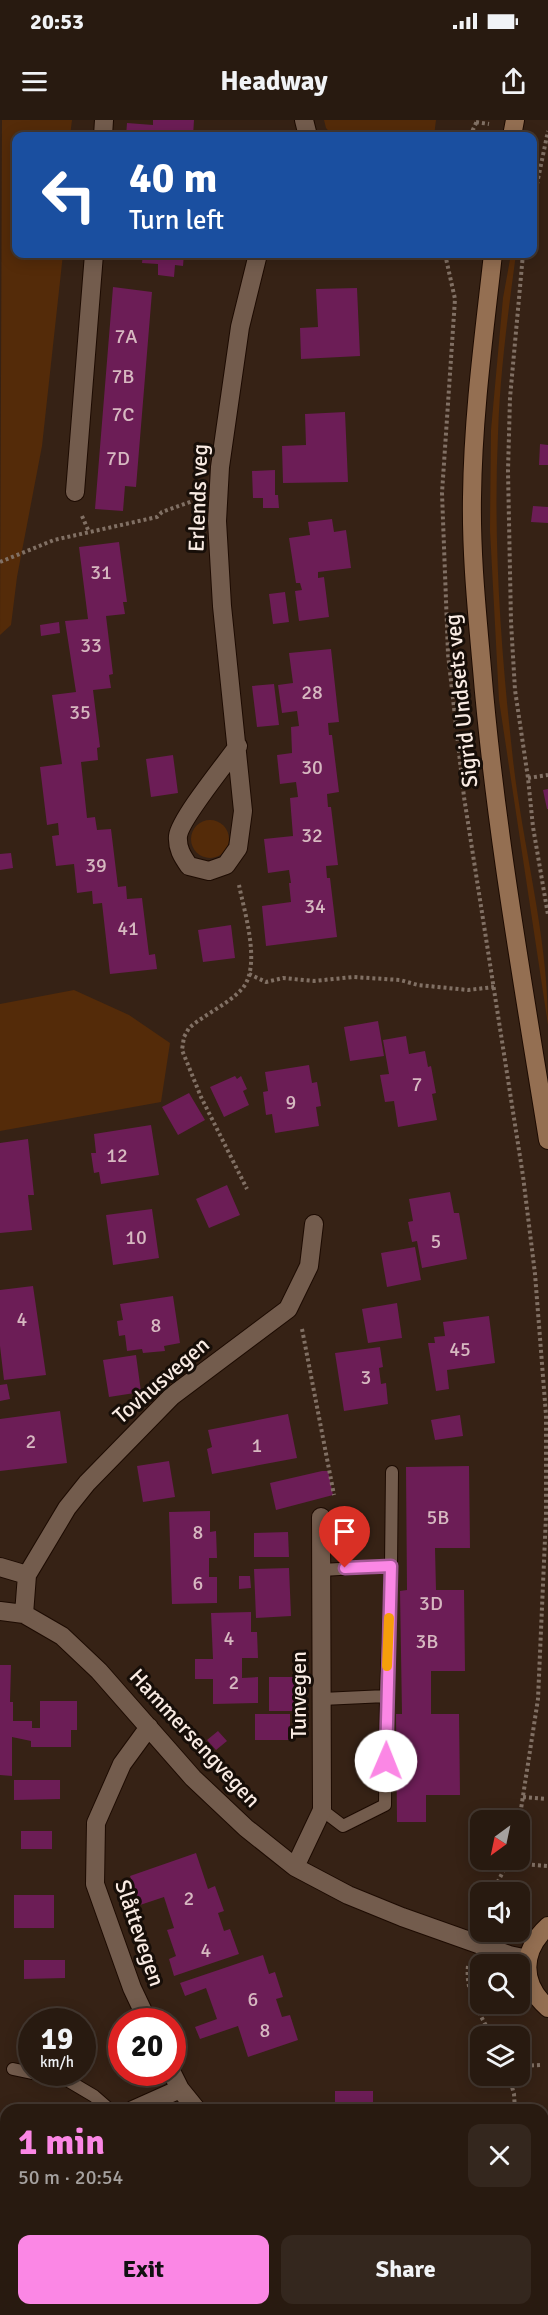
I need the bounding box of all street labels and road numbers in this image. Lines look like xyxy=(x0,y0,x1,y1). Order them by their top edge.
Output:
street label: Erlends veg xyxy=(183,443,213,553)
street label: Sigrid Undsets veg xyxy=(438,613,484,789)
street label: Tovhusvegen xyxy=(107,1331,215,1429)
street label: Tunvegen xyxy=(285,1651,312,1739)
street label: Hammersengvegen xyxy=(124,1663,266,1813)
street label: Slåttevegen xyxy=(109,1876,171,1990)

